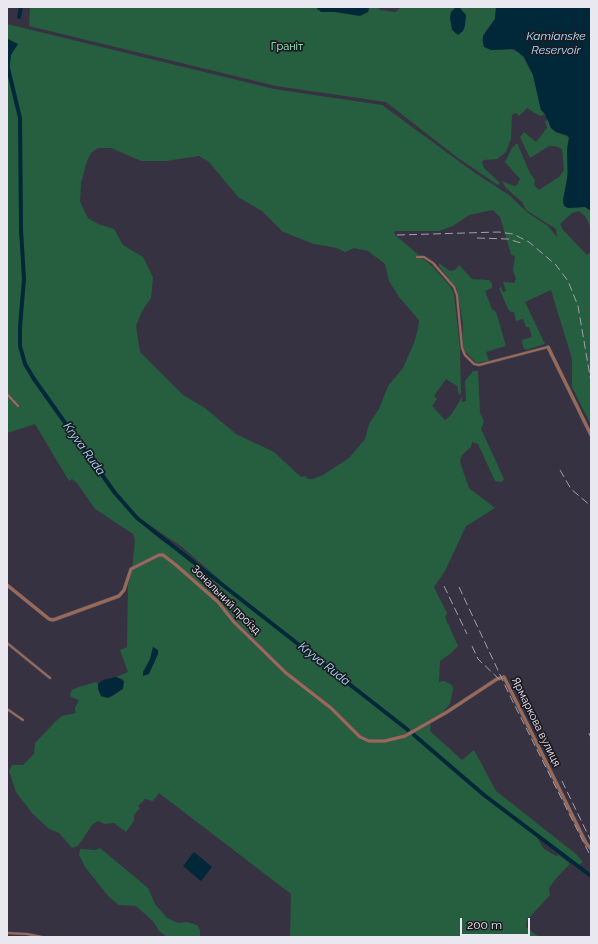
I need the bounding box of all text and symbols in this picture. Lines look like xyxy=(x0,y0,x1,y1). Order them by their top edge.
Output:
water label: Kamianske Reservoir xyxy=(526,29,586,57)
park label: Граніт xyxy=(271,40,303,54)
water label: Kryva Ruda xyxy=(60,420,108,478)
street label: Зональний проїзд xyxy=(189,563,263,637)
water label: Kryva Ruda xyxy=(295,639,353,689)
street label: Ярмаркова вулиця xyxy=(509,675,563,769)
scale bar xyxy=(462,910,532,936)
text: 200 m xyxy=(467,918,502,932)

